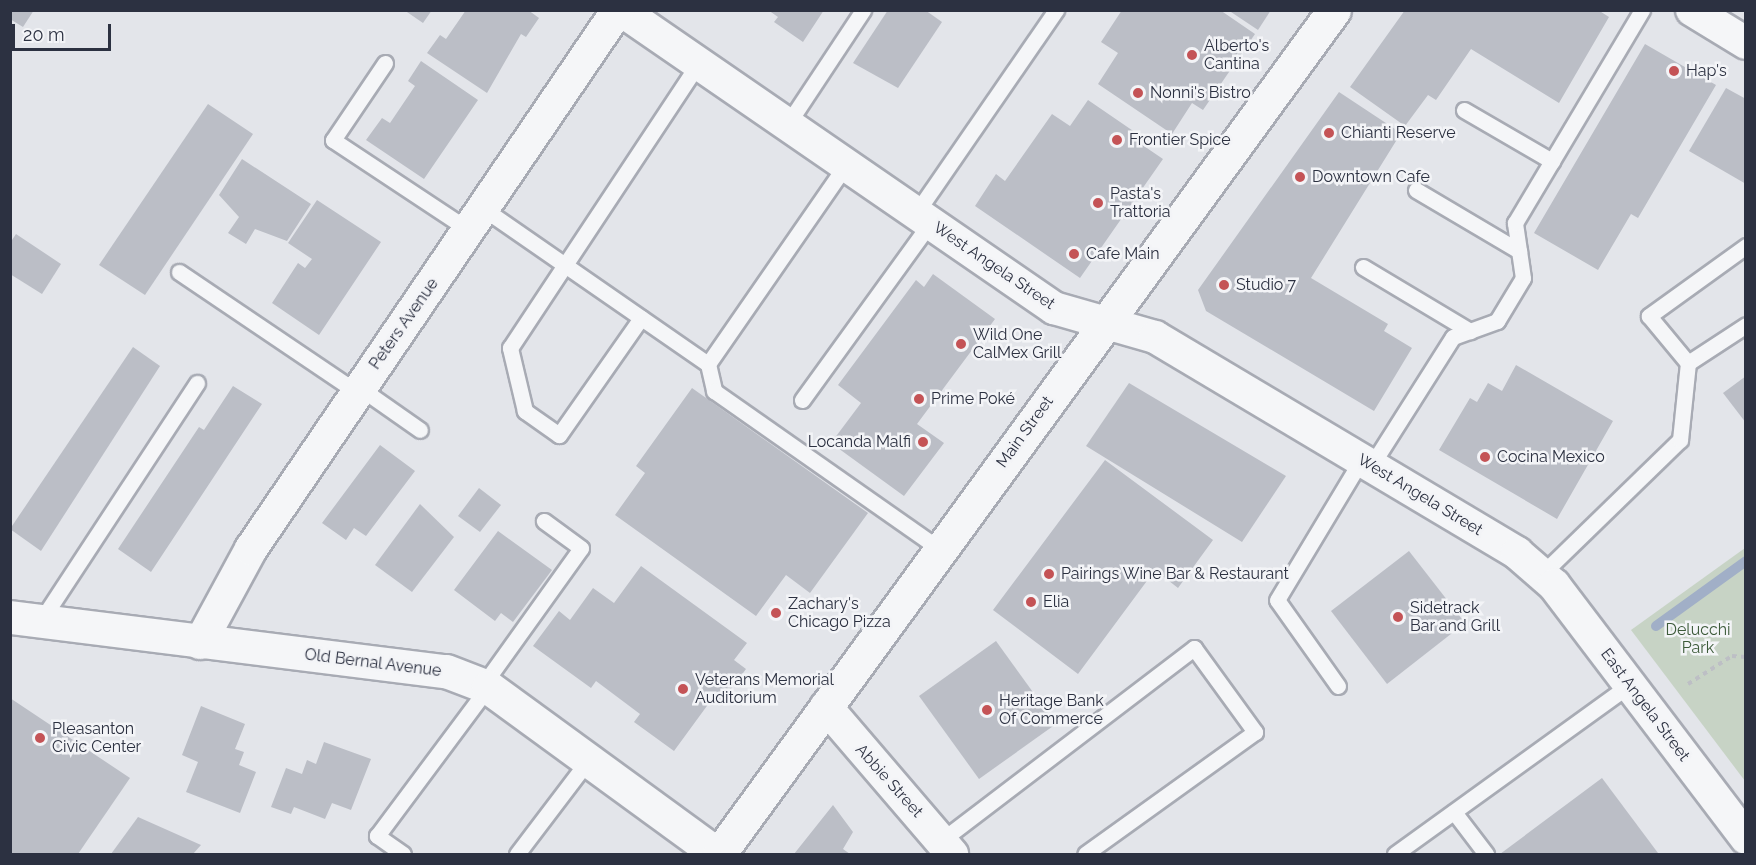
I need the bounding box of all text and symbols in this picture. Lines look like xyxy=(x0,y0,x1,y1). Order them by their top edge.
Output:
scale bar xyxy=(15,12,114,50)
text: 20 m xyxy=(23,24,65,45)
place label: Alberto's Cantina xyxy=(1204,36,1269,74)
marker: Alberto's Cantina xyxy=(1185,48,1199,62)
place label: Hap's xyxy=(1686,61,1727,81)
marker: Hap's xyxy=(1667,64,1681,78)
place label: Nonni's Bistro xyxy=(1150,83,1251,103)
marker: Nonni's Bistro xyxy=(1131,86,1145,100)
place label: Chianti Reserve xyxy=(1341,123,1456,143)
marker: Chianti Reserve xyxy=(1322,126,1336,140)
place label: Frontier Spice xyxy=(1129,130,1231,150)
marker: Frontier Spice xyxy=(1110,133,1124,147)
place label: Downtown Cafe xyxy=(1312,167,1430,187)
marker: Downtown Cafe xyxy=(1293,170,1307,184)
place label: Pasta's Trattoria xyxy=(1110,184,1170,222)
marker: Pasta's Trattoria xyxy=(1091,196,1105,210)
street label: West Angela Street xyxy=(929,218,1059,314)
place label: Cafe Main xyxy=(1086,244,1160,264)
marker: Cafe Main xyxy=(1067,247,1081,261)
street label: Peters Avenue xyxy=(365,275,443,373)
place label: Studio 7 xyxy=(1236,275,1296,295)
marker: Studio 7 xyxy=(1217,278,1231,292)
place label: Wild One CalMex Grill xyxy=(973,325,1061,363)
marker: Wild One CalMex Grill xyxy=(954,337,968,351)
place label: Prime Poké xyxy=(931,389,1015,409)
marker: Prime Poké xyxy=(912,392,926,406)
street label: Main Street xyxy=(993,392,1057,472)
place label: Locanda Malfi xyxy=(808,432,911,452)
marker: Locanda Malfi xyxy=(916,435,930,449)
place label: Cocina Mexico xyxy=(1497,447,1605,467)
street label: West Angela Street xyxy=(1354,450,1486,540)
marker: Cocina Mexico xyxy=(1478,450,1492,464)
place label: Pairings Wine Bar & Restaurant xyxy=(1061,564,1290,584)
marker: Pairings Wine Bar & Restaurant xyxy=(1042,567,1056,581)
place label: Elia xyxy=(1043,592,1069,612)
place label: Zachary's Chicago Pizza xyxy=(788,594,891,632)
marker: Elia xyxy=(1024,595,1038,609)
place label: Sidetrack Bar and Grill xyxy=(1410,598,1500,636)
marker: Zachary's Chicago Pizza xyxy=(769,606,783,620)
marker: Sidetrack Bar and Grill xyxy=(1391,610,1405,624)
park label: Delucchi Park xyxy=(1666,620,1730,658)
street label: Old Bernal Avenue xyxy=(303,645,443,681)
street label: East Angela Street xyxy=(1596,645,1694,765)
place label: Veterans Memorial Auditorium xyxy=(695,670,834,708)
marker: Veterans Memorial Auditorium xyxy=(676,682,690,696)
place label: Heritage Bank Of Commerce xyxy=(999,691,1104,729)
marker: Heritage Bank Of Commerce xyxy=(980,703,994,717)
place label: Pleasanton Civic Center xyxy=(52,719,141,757)
marker: Pleasanton Civic Center xyxy=(33,731,47,745)
street label: Abbie Street xyxy=(851,740,927,822)

